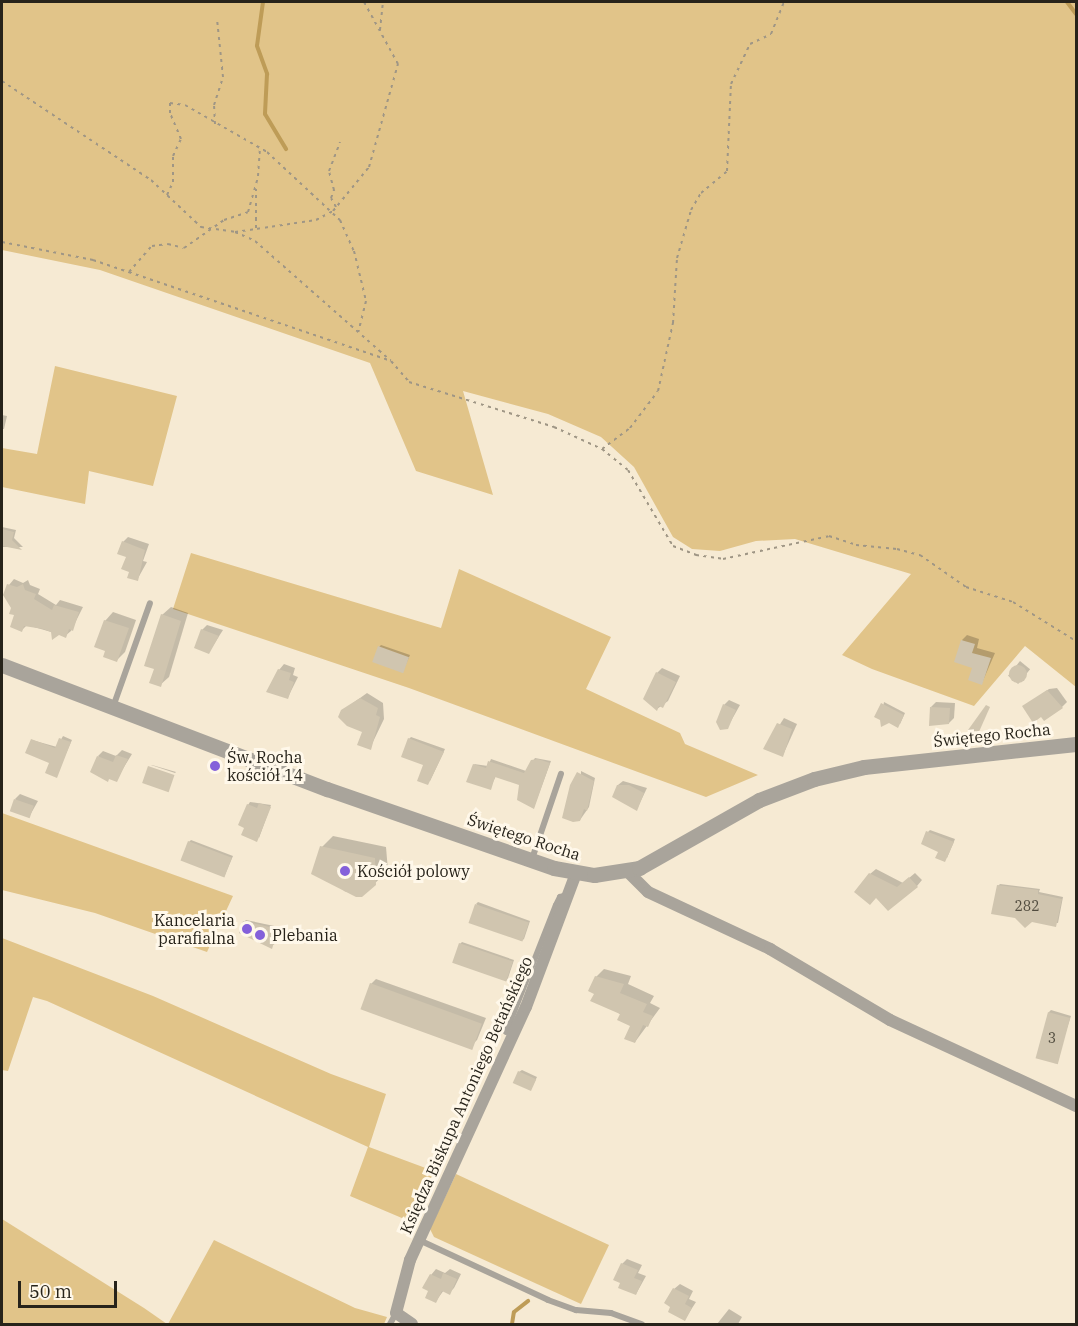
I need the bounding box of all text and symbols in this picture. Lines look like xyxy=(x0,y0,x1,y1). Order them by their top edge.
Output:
street label: Świętego Rocha xyxy=(932,719,1052,751)
place label: Św. Rocha kościół 14 xyxy=(227,747,303,785)
marker: Św. Rocha kościół 14 xyxy=(208,759,222,773)
street label: Świętego Rocha xyxy=(465,810,583,864)
place label: Kościół polowy xyxy=(357,861,470,881)
marker: Kościół polowy xyxy=(338,864,352,878)
house number: 282 xyxy=(1014,898,1040,914)
place label: Kancelaria parafialna xyxy=(154,910,235,948)
marker: Kancelaria parafialna xyxy=(240,922,254,936)
place label: Plebania xyxy=(272,925,338,945)
marker: Plebania xyxy=(253,928,267,942)
street label: Księdza Biskupa Antoniego Betańskiego xyxy=(396,953,536,1237)
house number: 3 xyxy=(1048,1030,1056,1046)
scale bar xyxy=(21,1269,120,1307)
text: 50 m xyxy=(29,1280,72,1303)

